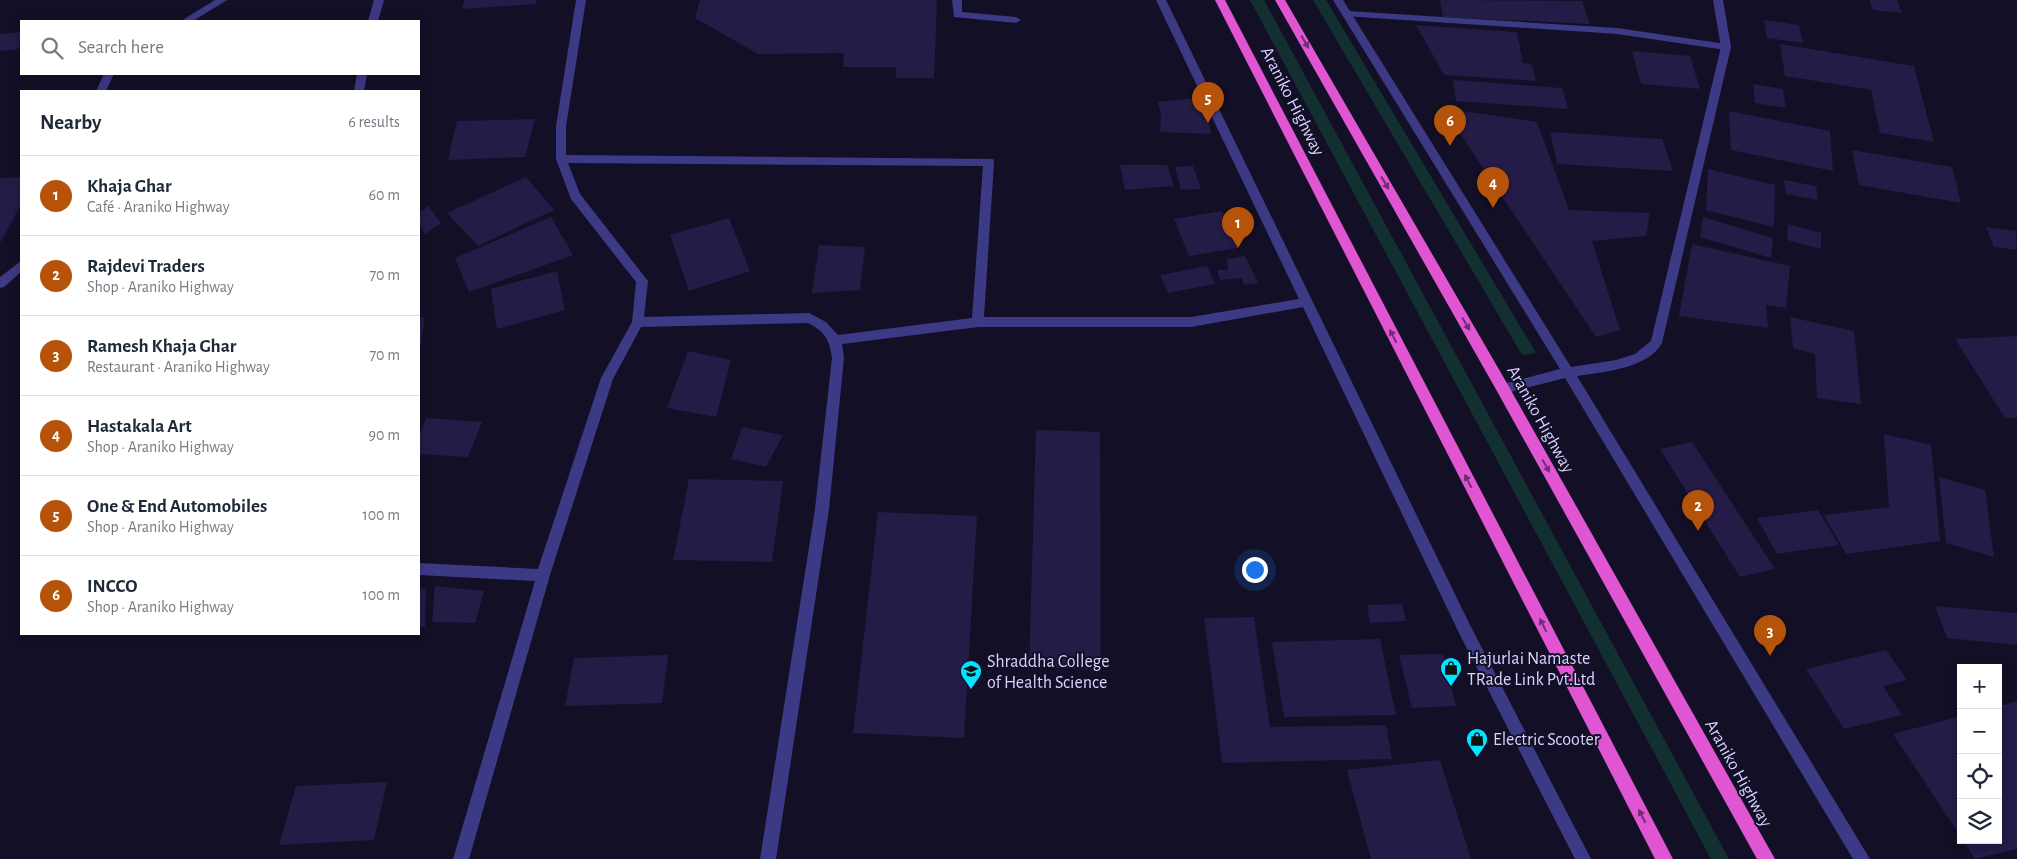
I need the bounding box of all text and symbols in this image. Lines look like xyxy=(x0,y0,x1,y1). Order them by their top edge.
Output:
search box xyxy=(20,20,420,75)
icon: search xyxy=(38,34,66,62)
one-way arrow xyxy=(1300,36,1309,49)
text: Search here xyxy=(78,38,164,57)
street label: Araniko Highway xyxy=(1257,44,1327,159)
pin: 5 xyxy=(1192,82,1224,123)
pin: 6 xyxy=(1434,105,1466,146)
text: Nearby xyxy=(40,112,101,133)
text: 6 results xyxy=(348,114,400,130)
pin: 4 xyxy=(1477,167,1509,208)
text: Khaja Ghar xyxy=(87,177,172,196)
one-way arrow xyxy=(1381,177,1390,190)
text: 1 xyxy=(53,187,59,203)
text: 60 m xyxy=(369,187,400,203)
text: Café · Araniko Highway xyxy=(87,199,230,215)
pin: 1 xyxy=(1222,207,1254,248)
text: Rajdevi Traders xyxy=(87,257,205,276)
text: 2 xyxy=(52,267,60,283)
text: 70 m xyxy=(369,267,400,283)
text: Shop · Araniko Highway xyxy=(87,279,234,295)
one-way arrow xyxy=(1462,317,1470,332)
one-way arrow xyxy=(1389,330,1398,343)
text: Ramesh Khaja Ghar xyxy=(87,337,236,356)
text: 3 xyxy=(53,347,59,363)
text: 70 m xyxy=(369,347,400,363)
text: Restaurant · Araniko Highway xyxy=(87,359,270,375)
street label: Araniko Highway xyxy=(1503,363,1577,476)
text: Hastakala Art xyxy=(87,417,192,436)
text: 4 xyxy=(52,427,60,443)
text: 90 m xyxy=(369,427,400,443)
text: Shop · Araniko Highway xyxy=(87,439,234,455)
one-way arrow xyxy=(1542,458,1550,473)
one-way arrow xyxy=(1464,473,1472,488)
pin: 2 xyxy=(1682,490,1714,531)
text: One & End Automobiles xyxy=(87,497,267,516)
text: 5 xyxy=(53,507,59,523)
text: 100 m xyxy=(362,507,400,523)
text: Shop · Araniko Highway xyxy=(87,519,234,535)
your location xyxy=(1242,557,1268,583)
text: INCCO xyxy=(87,577,138,596)
text: 6 xyxy=(52,587,60,603)
text: 100 m xyxy=(362,587,400,603)
text: Shop · Araniko Highway xyxy=(87,599,234,615)
pin: 3 xyxy=(1754,615,1786,656)
one-way arrow xyxy=(1539,618,1547,632)
place label: Hajurlai Namaste TRade Link Pvt.Ltd xyxy=(1467,650,1595,689)
place label: Shraddha College of Health Science xyxy=(987,653,1110,692)
shop icon: Hajurlai Namaste TRade Link Pvt.Ltd xyxy=(1439,656,1463,687)
school or university icon: Shraddha College of Health Science xyxy=(959,659,983,690)
map controls xyxy=(1957,664,2002,844)
button: + xyxy=(1957,664,2002,709)
button: − xyxy=(1957,709,2002,754)
street label: Araniko Highway xyxy=(1701,717,1775,830)
shop icon: Electric Scooter xyxy=(1465,727,1489,758)
place label: Electric Scooter xyxy=(1493,731,1600,749)
button: locate xyxy=(1957,754,2002,799)
button: layers xyxy=(1957,799,2002,844)
one-way arrow xyxy=(1638,808,1646,823)

